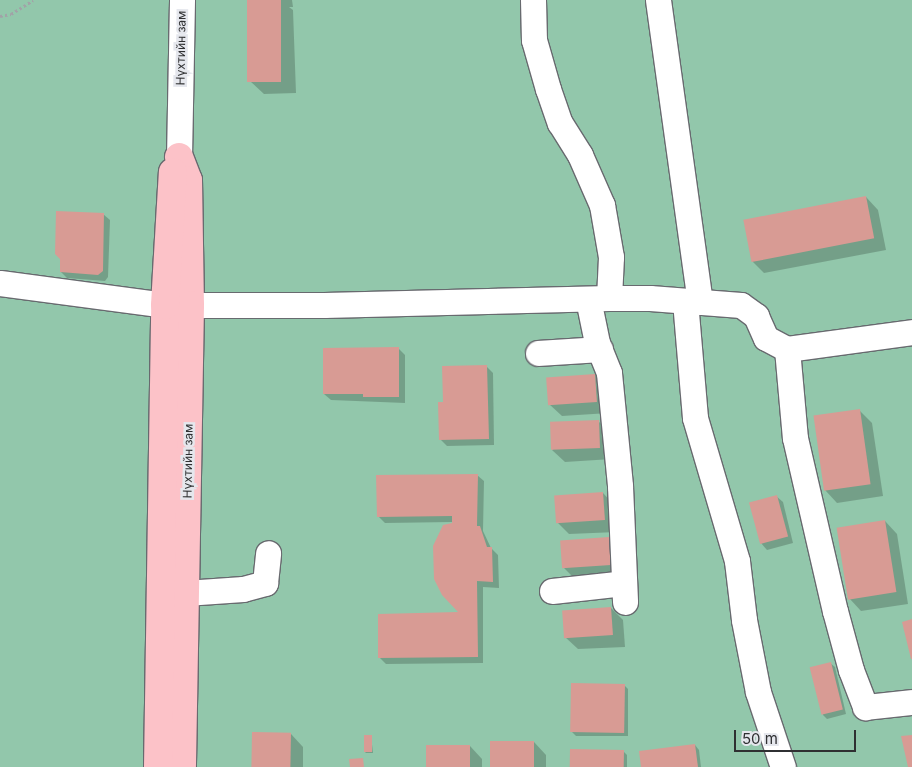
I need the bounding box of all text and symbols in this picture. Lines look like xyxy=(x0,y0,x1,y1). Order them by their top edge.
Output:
street label: Нүхтийн зам xyxy=(173,10,189,86)
street label: Нүхтийн зам xyxy=(180,423,196,499)
scale bar xyxy=(737,720,860,752)
text: 50 m xyxy=(742,729,778,748)

